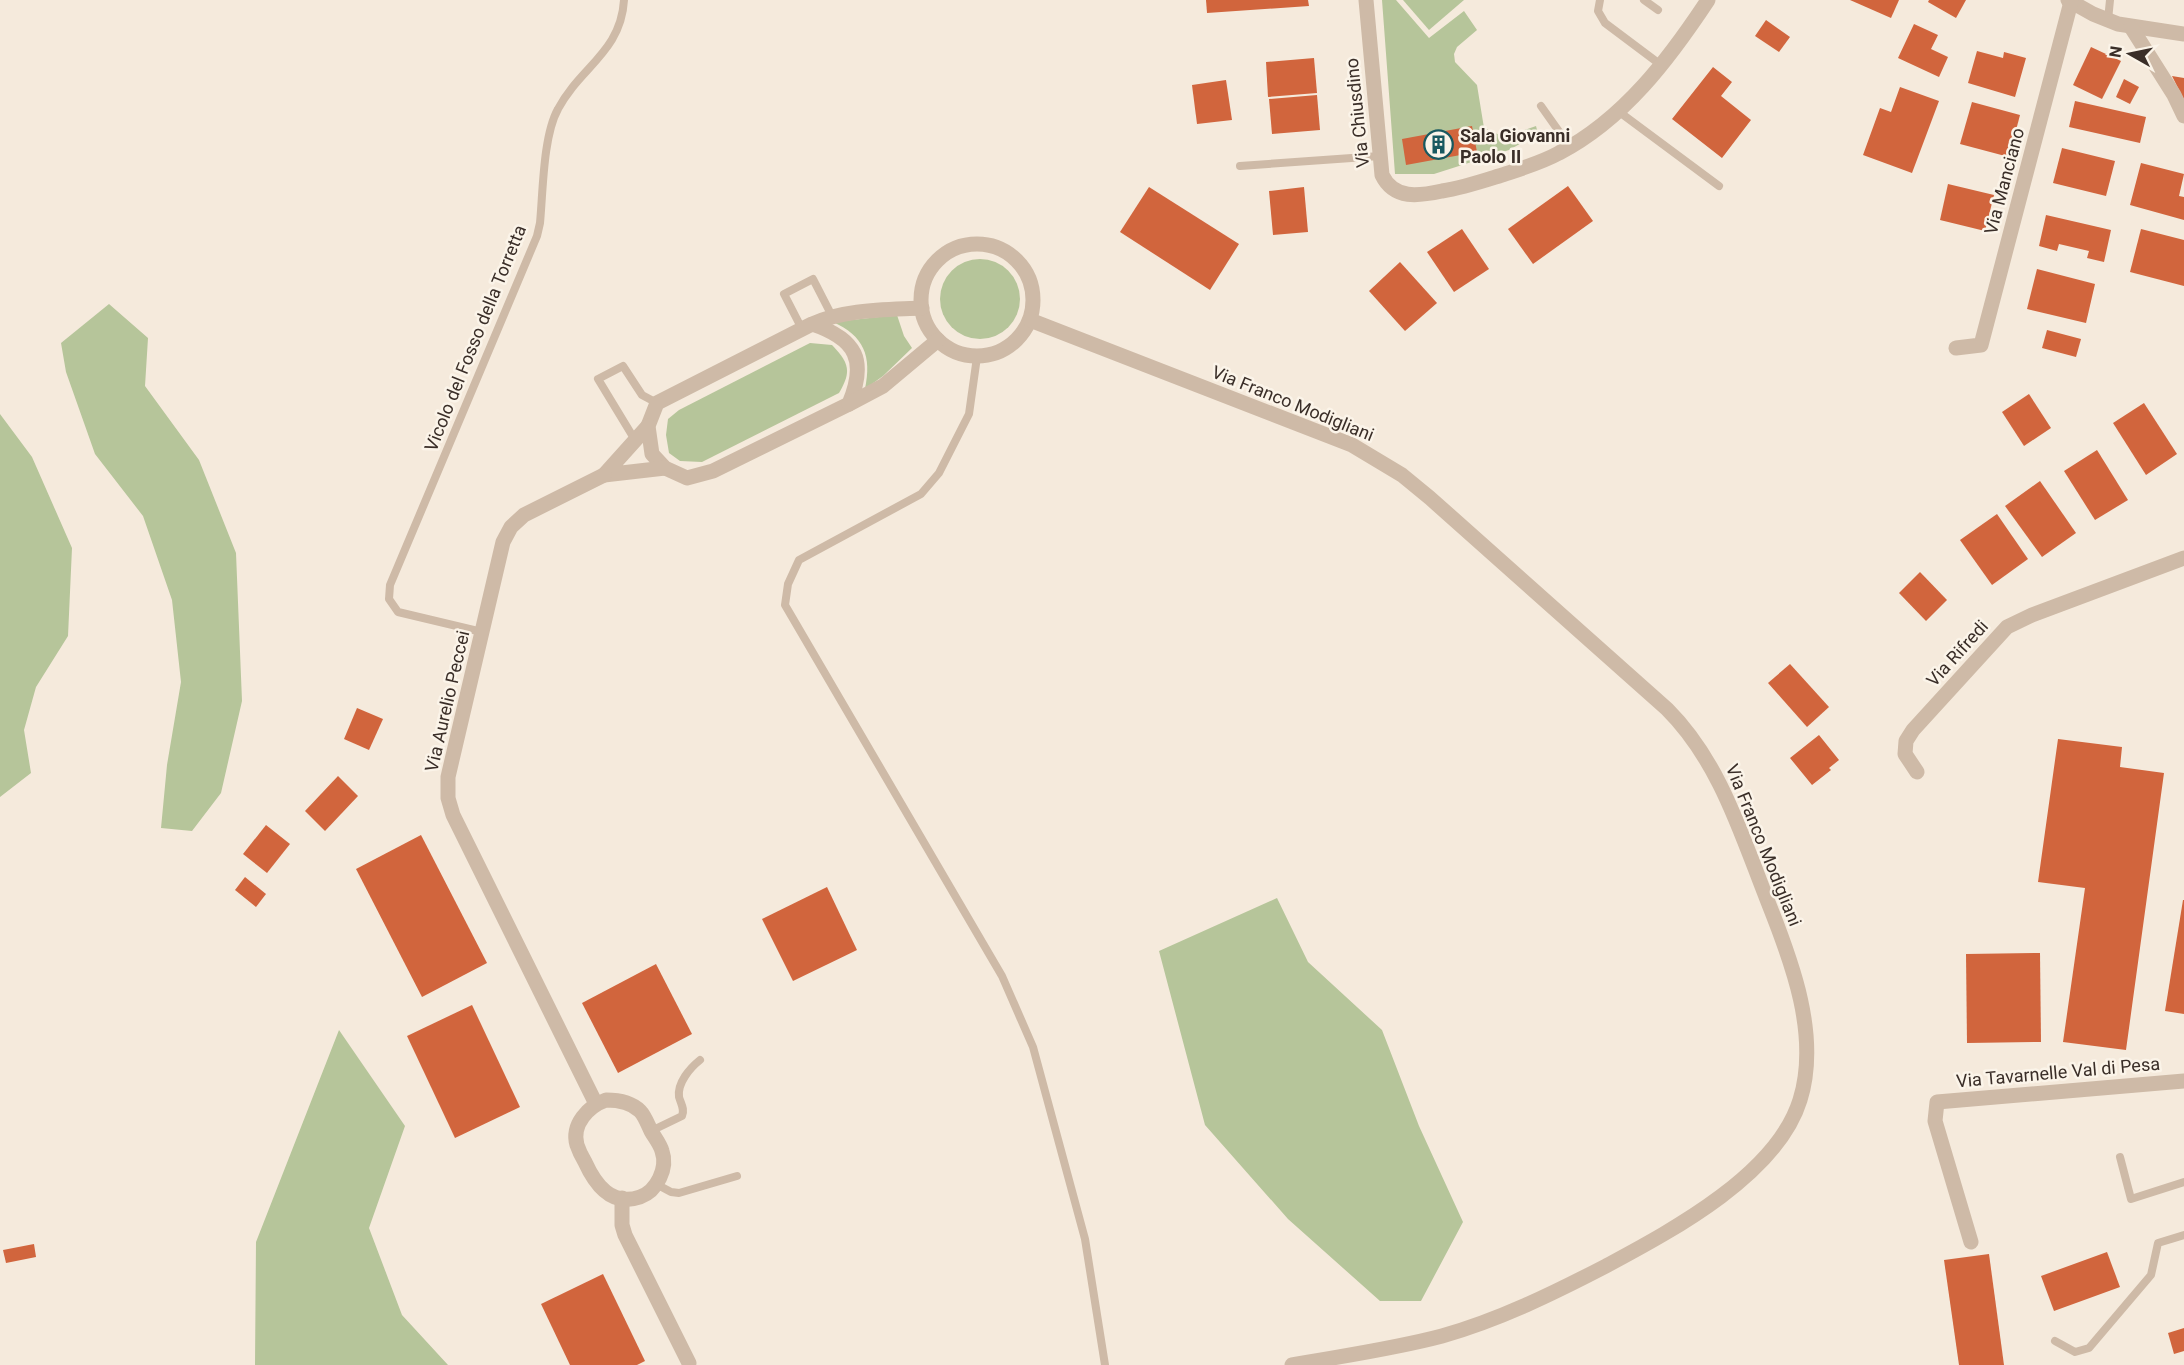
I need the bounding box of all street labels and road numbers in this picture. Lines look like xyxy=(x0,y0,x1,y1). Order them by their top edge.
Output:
street label: Via Chiusdino xyxy=(1341,57,1373,169)
street label: Via Manciano xyxy=(1980,125,2028,237)
street label: Vicolo del Fosso della Torretta xyxy=(420,222,530,454)
street label: Via Franco Modigliani xyxy=(1209,361,1377,445)
street label: Via Rifredi xyxy=(1922,616,1992,690)
street label: Via Aurelio Peccei xyxy=(421,628,473,774)
street label: Via Franco Modigliani xyxy=(1722,761,1806,929)
street label: Via Tavarnelle Val di Pesa xyxy=(1955,1053,2161,1091)

